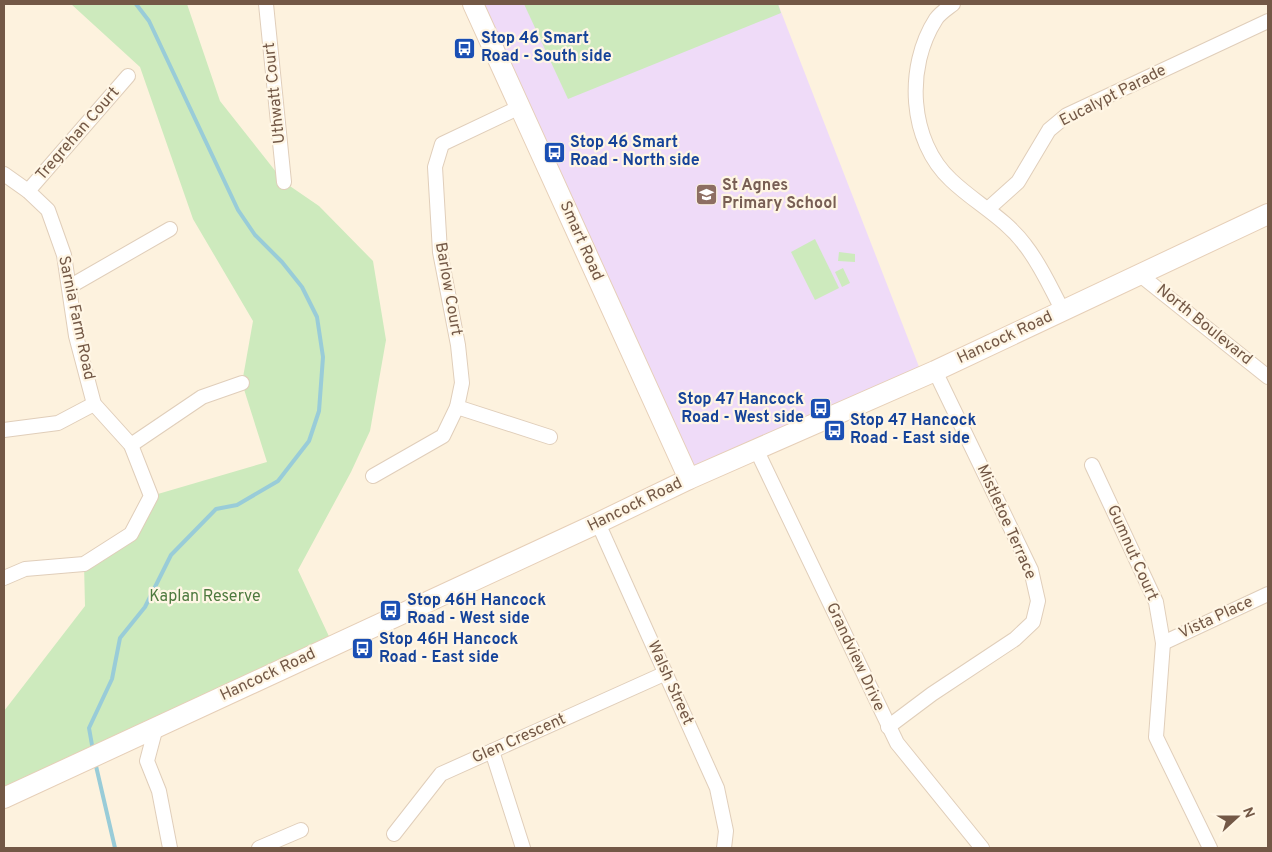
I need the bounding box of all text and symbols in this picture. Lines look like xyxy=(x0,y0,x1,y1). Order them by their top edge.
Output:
place label: Stop 46 Smart Road - South side xyxy=(481,29,612,67)
bus stop icon: Stop 46 Smart Road - South side xyxy=(453,36,477,60)
street label: Uthwatt Court xyxy=(260,41,290,145)
street label: Eucalypt Parade xyxy=(1056,61,1170,131)
street label: Tregrehan Court xyxy=(32,83,124,185)
place label: Stop 46 Smart Road - North side xyxy=(570,133,700,171)
bus stop icon: Stop 46 Smart Road - North side xyxy=(542,140,566,164)
place label: St Agnes Primary School xyxy=(722,176,837,214)
school or university icon: St Agnes Primary School xyxy=(694,183,718,207)
street label: Smart Road xyxy=(555,198,607,284)
street label: Barlow Court xyxy=(430,241,466,337)
street label: Sarnia Farm Road xyxy=(53,254,99,382)
street label: North Boulevard xyxy=(1152,280,1256,370)
street label: Hancock Road xyxy=(954,307,1056,369)
place label: Stop 47 Hancock Road - West side xyxy=(678,390,804,428)
bus stop icon: Stop 47 Hancock Road - West side xyxy=(808,397,832,421)
place label: Stop 47 Hancock Road - East side xyxy=(850,411,976,449)
bus stop icon: Stop 47 Hancock Road - East side xyxy=(822,418,846,442)
street label: Mistletoe Terrace xyxy=(972,461,1040,583)
street label: Hancock Road xyxy=(584,473,686,537)
street label: Gumnut Court xyxy=(1102,502,1162,604)
park label: Kaplan Reserve xyxy=(149,587,261,607)
place label: Stop 46H Hancock Road - West side xyxy=(407,591,546,629)
street label: Vista Place xyxy=(1176,592,1256,644)
bus stop icon: Stop 46H Hancock Road - West side xyxy=(379,598,403,622)
street label: Grandview Drive xyxy=(821,599,889,715)
place label: Stop 46H Hancock Road - East side xyxy=(379,630,518,668)
bus stop icon: Stop 46H Hancock Road - East side xyxy=(351,637,375,661)
street label: Walsh Street xyxy=(643,638,697,728)
street label: Hancock Road xyxy=(217,644,319,706)
street label: Glen Crescent xyxy=(469,709,569,769)
north arrow xyxy=(1212,792,1262,842)
text: N xyxy=(1238,805,1257,821)

